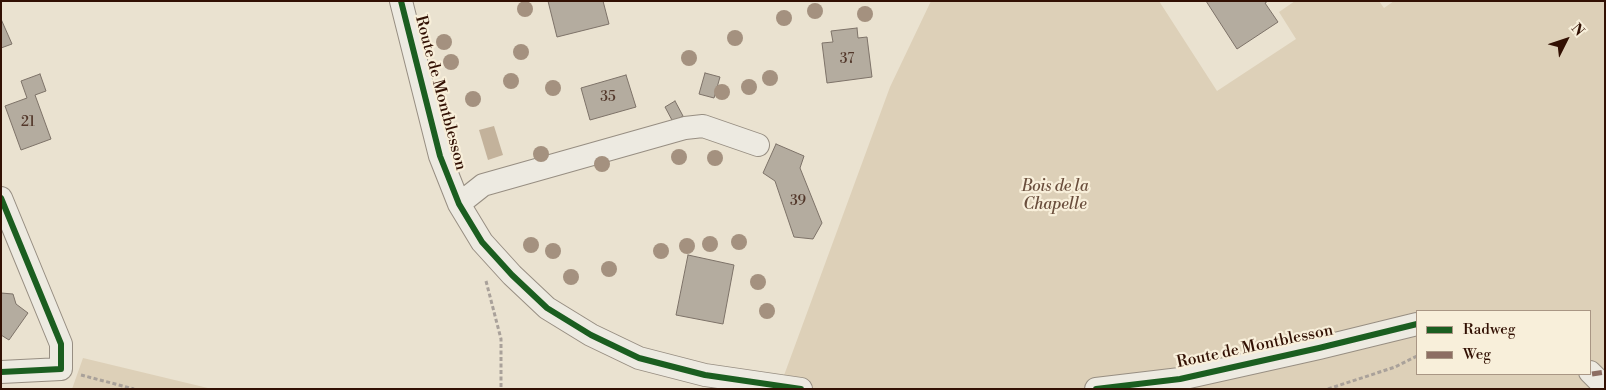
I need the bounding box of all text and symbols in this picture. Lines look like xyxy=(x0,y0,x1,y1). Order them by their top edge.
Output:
street label: Route de Montblesson xyxy=(410,14,470,172)
north arrow xyxy=(1541,15,1591,65)
text: N xyxy=(1567,20,1588,40)
house number: 37 xyxy=(840,52,854,68)
house number: 35 xyxy=(600,90,616,106)
house number: 21 xyxy=(21,115,35,131)
park label: Bois de la Chapelle xyxy=(1021,177,1089,215)
house number: 39 xyxy=(790,194,806,210)
legend xyxy=(1416,310,1591,375)
text: Radweg xyxy=(1463,320,1516,339)
street label: Route de Montblesson xyxy=(1175,321,1335,373)
text: Weg xyxy=(1463,345,1491,364)

